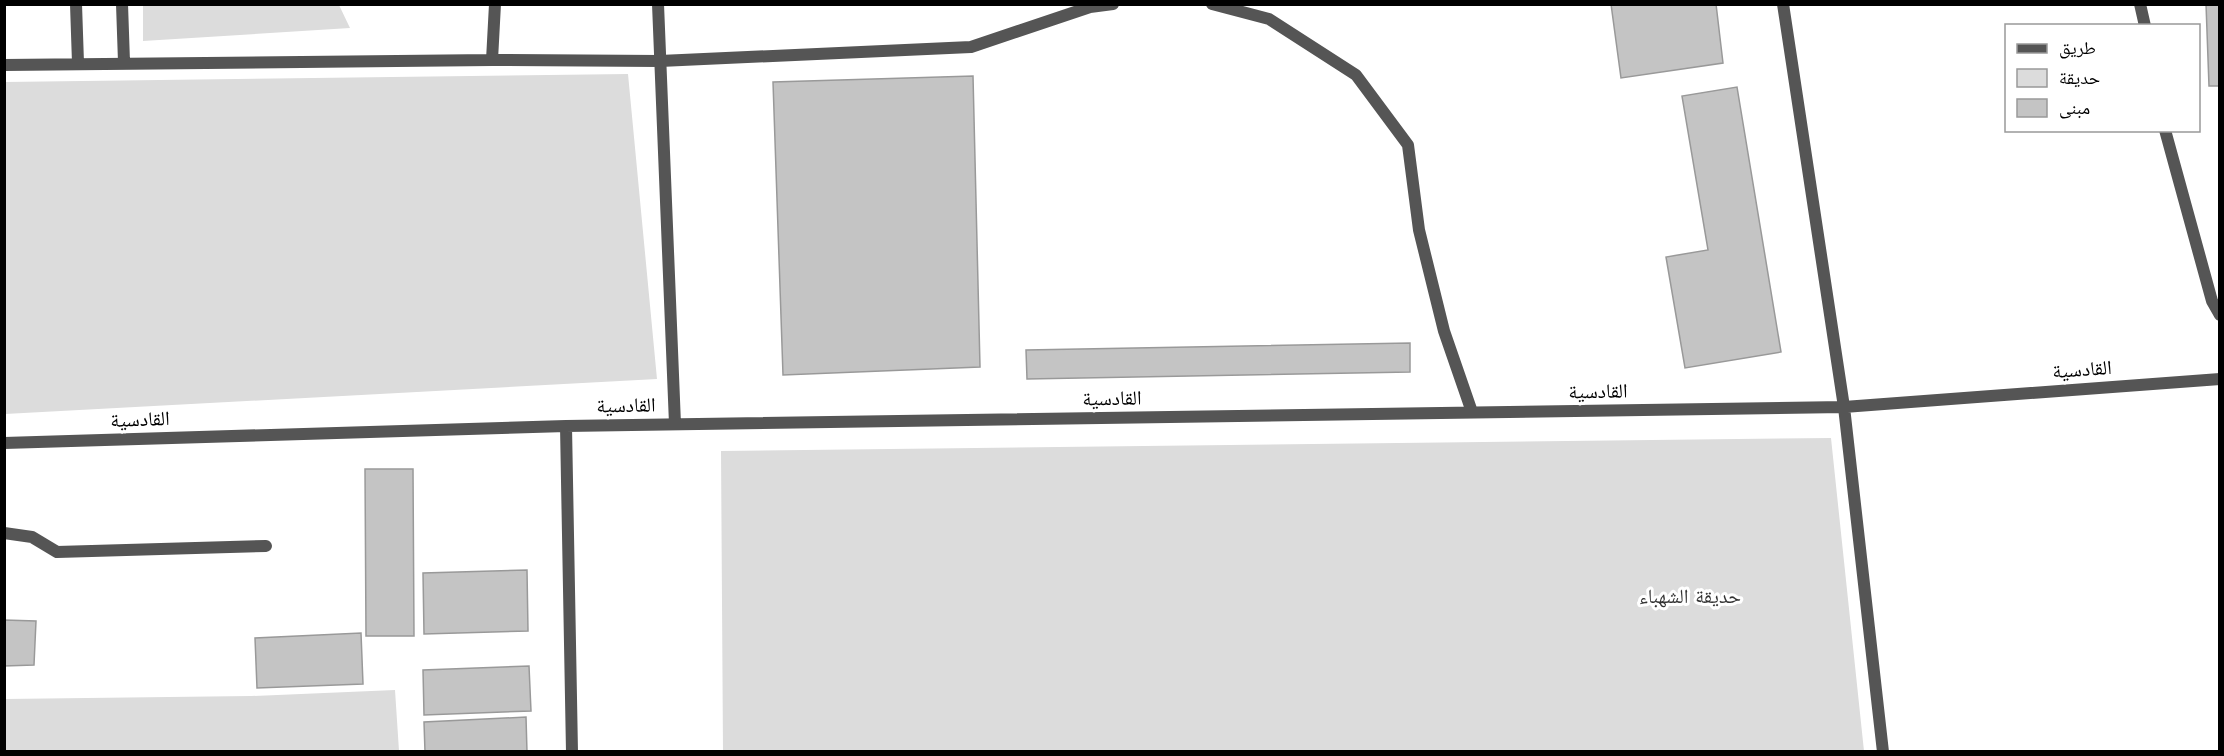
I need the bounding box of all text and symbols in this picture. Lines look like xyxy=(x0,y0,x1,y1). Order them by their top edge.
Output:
legend xyxy=(2005,24,2200,132)
text: طريق xyxy=(2059,37,2096,59)
text: حديقة xyxy=(2059,67,2100,88)
text: مبنى xyxy=(2059,97,2090,119)
street label: القادسية xyxy=(2051,355,2113,383)
street label: القادسية xyxy=(1568,378,1628,404)
street label: القادسية xyxy=(1082,385,1142,411)
street label: القادسية xyxy=(596,392,656,418)
street label: القادسية xyxy=(110,406,170,432)
park label: حديقة الشهباء xyxy=(1639,584,1741,608)

